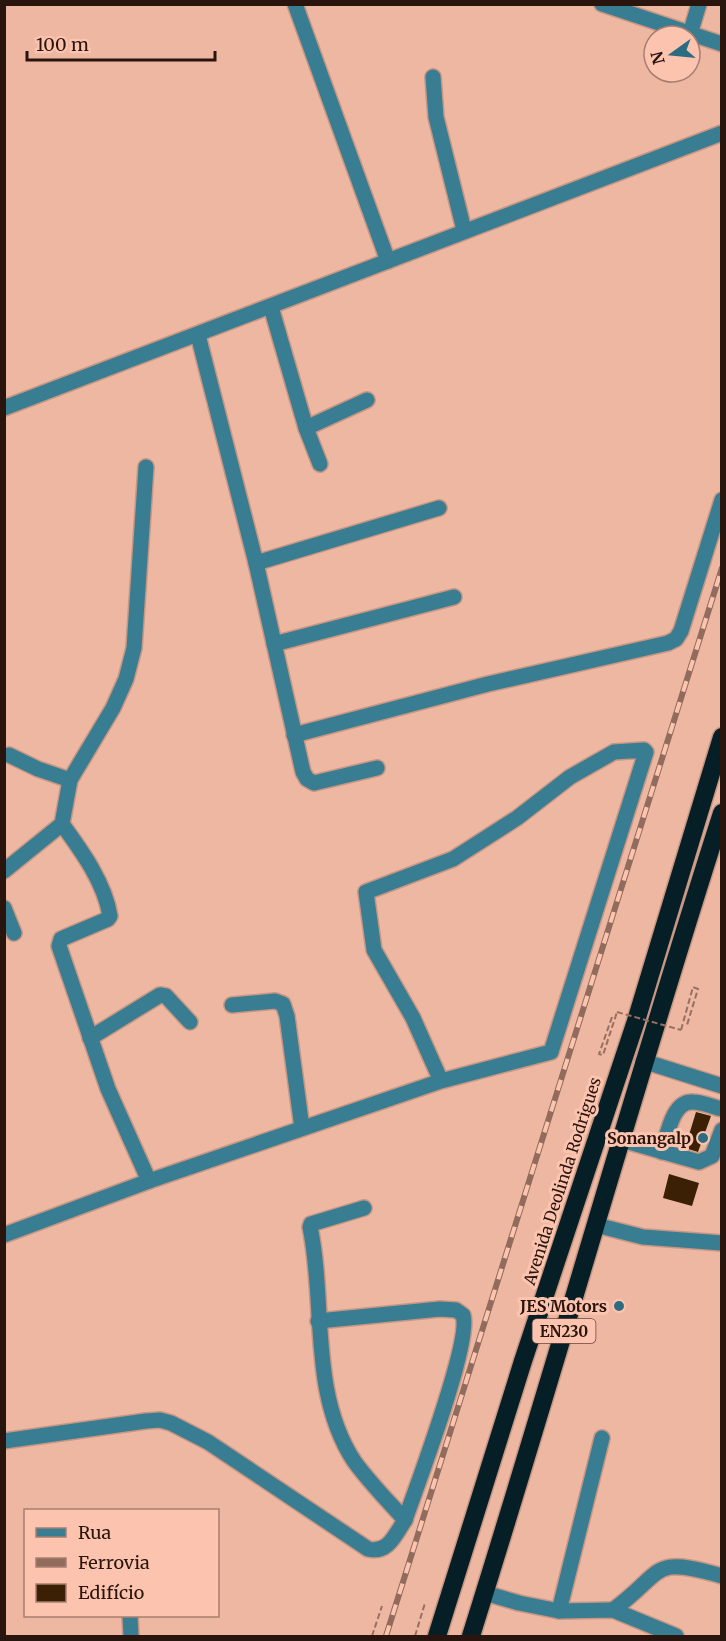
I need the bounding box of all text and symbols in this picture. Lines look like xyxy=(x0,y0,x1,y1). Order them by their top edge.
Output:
scale bar xyxy=(27,24,214,62)
north arrow xyxy=(642,24,702,84)
text: 100 m xyxy=(36,33,89,56)
text: N xyxy=(646,49,669,67)
street label: Avenida Deolinda Rodrigues xyxy=(519,1074,605,1288)
place label: Sonangalp xyxy=(607,1128,691,1148)
marker: Sonangalp xyxy=(696,1131,710,1145)
place label: JES Motors xyxy=(519,1296,607,1316)
marker: JES Motors xyxy=(612,1299,626,1313)
road number: EN230 xyxy=(532,1319,596,1343)
legend xyxy=(24,1509,219,1617)
text: Rua xyxy=(78,1521,112,1544)
text: Ferrovia xyxy=(78,1551,150,1574)
text: Edifício xyxy=(78,1581,144,1604)

